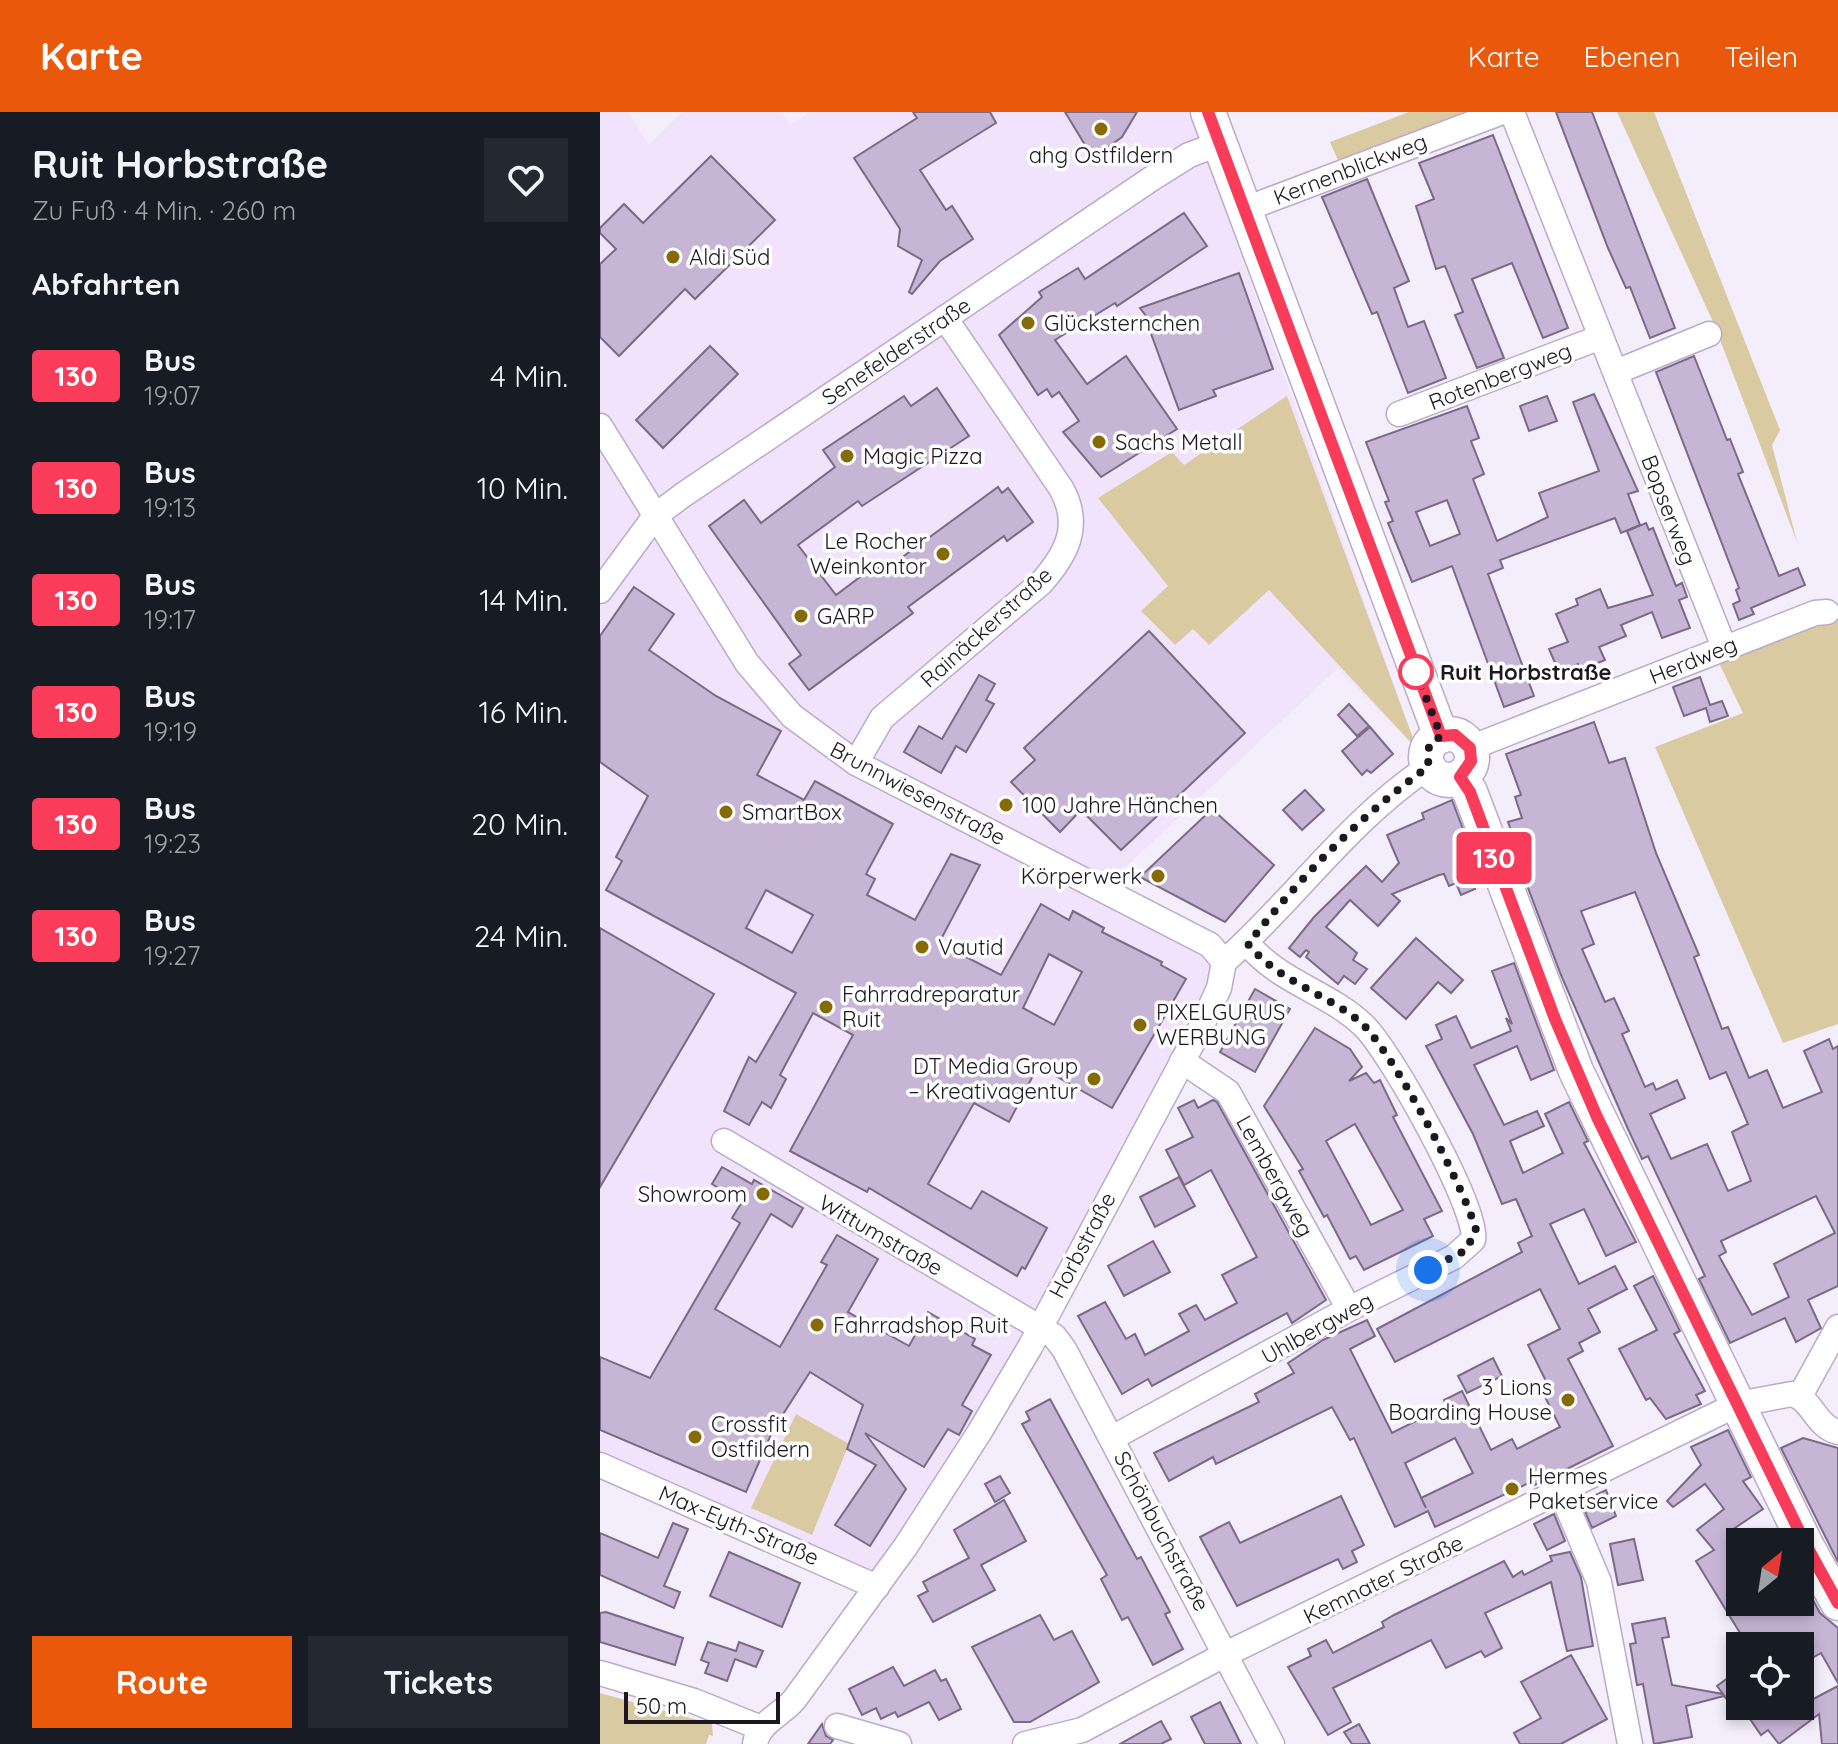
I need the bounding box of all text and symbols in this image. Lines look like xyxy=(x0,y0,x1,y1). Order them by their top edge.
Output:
text: Karte xyxy=(40,32,143,80)
text: Karte xyxy=(1468,39,1540,74)
text: Ebenen xyxy=(1584,39,1680,74)
text: Teilen xyxy=(1724,39,1798,74)
marker: ahg Ostfildern xyxy=(1092,120,1110,138)
street label: Kernenblickweg xyxy=(1269,127,1431,211)
button: heart xyxy=(484,138,568,222)
text: Ruit Horbstraße xyxy=(32,140,328,188)
place label: ahg Ostfildern xyxy=(1029,141,1173,169)
text: Zu Fuß · 4 Min. · 260 m xyxy=(32,194,296,227)
place label: Aldi Süd xyxy=(689,243,770,271)
marker: Aldi Süd xyxy=(664,248,682,266)
text: Abfahrten xyxy=(32,265,180,303)
street label: Senefelderstraße xyxy=(816,291,976,411)
place label: Glücksternchen xyxy=(1044,309,1200,337)
marker: Glücksternchen xyxy=(1019,314,1037,332)
street label: Rotenbergweg xyxy=(1425,336,1575,416)
text: Bus xyxy=(144,341,196,379)
text: 4 Min. xyxy=(490,357,568,395)
text: 130 xyxy=(54,358,98,393)
text: 19:07 xyxy=(144,379,200,412)
place label: Sachs Metall xyxy=(1115,428,1242,456)
marker: Sachs Metall xyxy=(1090,433,1108,451)
place label: Magic Pizza xyxy=(863,442,983,470)
marker: Magic Pizza xyxy=(838,447,856,465)
street label: Bopserweg xyxy=(1635,451,1703,569)
text: Bus xyxy=(144,453,196,491)
text: 10 Min. xyxy=(477,469,568,507)
text: 130 xyxy=(54,470,98,505)
text: 19:13 xyxy=(144,491,196,524)
place label: Le Rocher Weinkontor xyxy=(810,527,928,580)
marker: Le Rocher Weinkontor xyxy=(934,545,952,563)
street label: Rainäckerstraße xyxy=(914,561,1058,693)
text: Bus xyxy=(144,565,196,603)
text: 14 Min. xyxy=(479,581,568,619)
text: 130 xyxy=(54,582,98,617)
place label: GARP xyxy=(817,602,874,630)
text: 19:17 xyxy=(144,603,196,636)
marker: GARP xyxy=(792,607,810,625)
street label: Herdweg xyxy=(1645,630,1741,690)
marker: Ruit Horbstraße xyxy=(1399,655,1433,689)
place label: Ruit Horbstraße xyxy=(1440,658,1611,686)
text: Bus xyxy=(144,677,196,715)
text: 16 Min. xyxy=(479,693,568,731)
text: 130 xyxy=(54,694,98,729)
text: 19:19 xyxy=(144,715,197,748)
street label: Brunnwiesenstraße xyxy=(825,735,1011,851)
text: Bus xyxy=(144,789,196,827)
place label: 100 Jahre Hänchen xyxy=(1022,791,1218,819)
marker: 100 Jahre Hänchen xyxy=(997,796,1015,814)
place label: SmartBox xyxy=(742,798,842,826)
marker: SmartBox xyxy=(717,803,735,821)
text: 20 Min. xyxy=(471,805,568,843)
text: 130 xyxy=(54,806,98,841)
text: 19:23 xyxy=(144,827,201,860)
line badge: 130 xyxy=(1448,832,1540,884)
text: 130 xyxy=(1472,840,1516,875)
place label: Körperwerk xyxy=(1021,862,1142,890)
marker: Körperwerk xyxy=(1149,867,1167,885)
text: Bus xyxy=(144,901,196,939)
text: 24 Min. xyxy=(474,917,568,955)
text: 130 xyxy=(54,918,98,953)
place label: Vautid xyxy=(938,933,1003,961)
marker: Vautid xyxy=(913,938,931,956)
text: 19:27 xyxy=(144,939,200,972)
place label: Fahrradreparatur Ruit xyxy=(842,980,1021,1033)
marker: Fahrradreparatur Ruit xyxy=(817,998,835,1016)
place label: PIXELGURUS WERBUNG xyxy=(1156,998,1285,1051)
marker: PIXELGURUS WERBUNG xyxy=(1131,1016,1149,1034)
place label: DT Media Group – Kreativagentur xyxy=(908,1052,1079,1105)
marker: DT Media Group – Kreativagentur xyxy=(1085,1070,1103,1088)
street label: Lembergweg xyxy=(1230,1110,1320,1242)
place label: Showroom xyxy=(638,1180,747,1208)
marker: Showroom xyxy=(754,1185,772,1203)
street label: Horbstraße xyxy=(1042,1187,1122,1303)
street label: Wittumstraße xyxy=(814,1188,948,1282)
your location xyxy=(1408,1250,1448,1290)
street label: Uhlbergweg xyxy=(1256,1286,1378,1370)
place label: Fahrradshop Ruit xyxy=(833,1311,1009,1339)
marker: Fahrradshop Ruit xyxy=(808,1316,826,1334)
place label: 3 Lions Boarding House xyxy=(1388,1373,1552,1426)
marker: 3 Lions Boarding House xyxy=(1559,1391,1577,1409)
place label: Crossfit Ostfildern xyxy=(711,1410,810,1463)
marker: Crossfit Ostfildern xyxy=(686,1428,704,1446)
street label: Schönbuchstraße xyxy=(1108,1446,1216,1616)
place label: Hermes Paketservice xyxy=(1528,1462,1658,1515)
street label: Max-Eyth-Straße xyxy=(655,1479,823,1571)
marker: Hermes Paketservice xyxy=(1503,1480,1521,1498)
street label: Kemnater Straße xyxy=(1299,1528,1467,1630)
north arrow xyxy=(1726,1528,1814,1616)
map controls xyxy=(1726,1528,1814,1720)
button: locate xyxy=(1726,1632,1814,1720)
button: Route xyxy=(32,1636,292,1728)
button: Tickets xyxy=(308,1636,568,1728)
scale bar xyxy=(624,1688,780,1724)
text: 50 m xyxy=(636,1692,687,1720)

